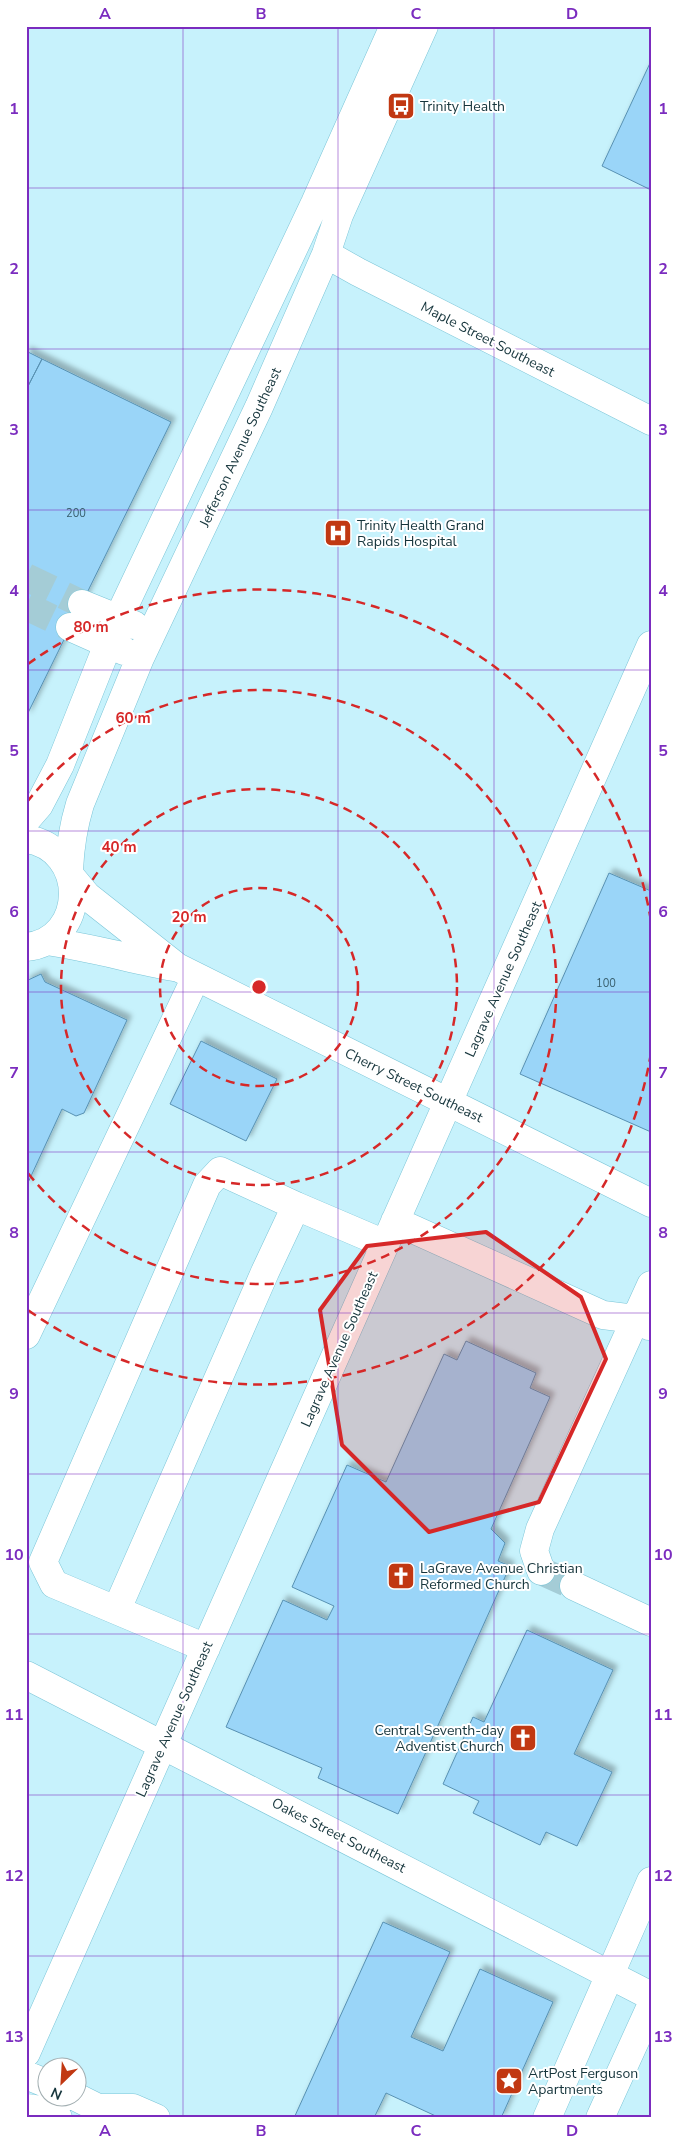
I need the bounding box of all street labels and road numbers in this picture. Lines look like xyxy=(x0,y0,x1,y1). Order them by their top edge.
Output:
street label: Maple Street Southeast xyxy=(418,297,558,382)
street label: Jefferson Avenue Southeast xyxy=(195,364,286,531)
street label: Lagrave Avenue Southeast xyxy=(461,898,546,1060)
street label: Cherry Street Southeast xyxy=(342,1044,486,1127)
street label: Lagrave Avenue Southeast xyxy=(297,1268,382,1430)
street label: Lagrave Avenue Southeast xyxy=(132,1638,217,1800)
street label: Oakes Street Southeast xyxy=(268,1793,409,1878)

